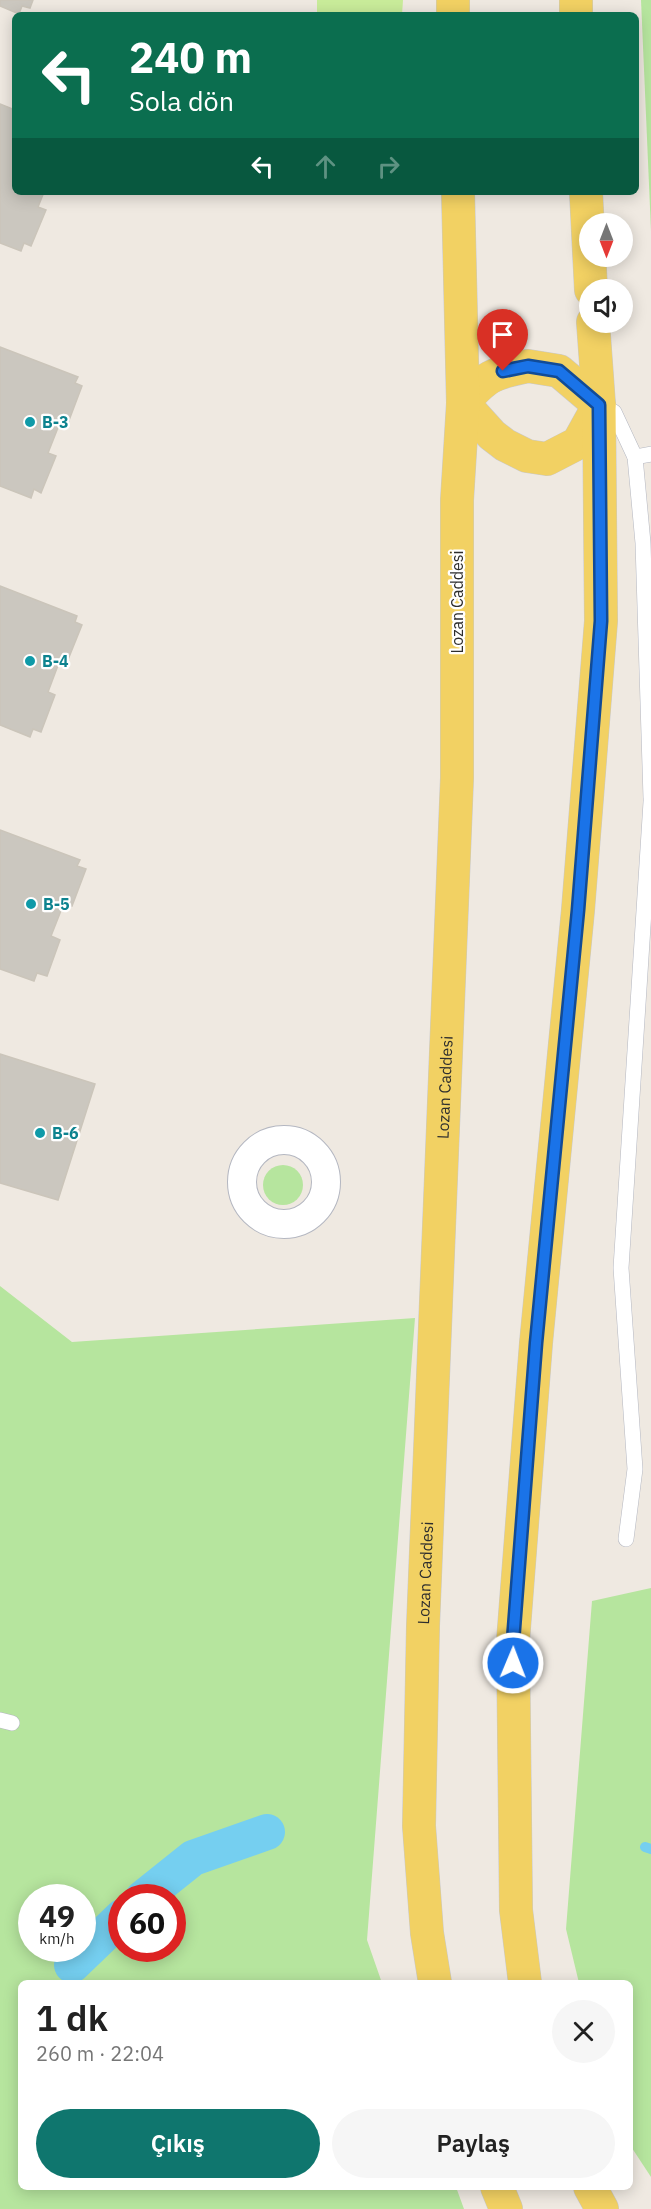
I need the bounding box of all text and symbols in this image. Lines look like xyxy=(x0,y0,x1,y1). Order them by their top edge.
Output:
text: 240 m xyxy=(129,30,252,85)
icon: left xyxy=(30,36,108,114)
text: Sola dön xyxy=(129,83,234,118)
icon: left xyxy=(246,150,279,183)
icon: ahead xyxy=(309,150,342,183)
icon: right xyxy=(372,150,405,183)
north arrow xyxy=(579,213,633,267)
map controls xyxy=(579,213,633,333)
button: sound xyxy=(579,279,633,333)
pin xyxy=(477,309,528,371)
icon: arrive xyxy=(486,318,519,351)
place label: B-3 xyxy=(42,412,69,432)
marker: B-3 xyxy=(23,415,37,429)
street label: Lozan Caddesi xyxy=(447,550,467,654)
place label: B-4 xyxy=(42,651,69,671)
marker: B-4 xyxy=(23,654,37,668)
place label: B-5 xyxy=(43,894,70,914)
marker: B-5 xyxy=(24,897,38,911)
street label: Lozan Caddesi xyxy=(433,1035,457,1139)
place label: B-6 xyxy=(52,1123,79,1143)
marker: B-6 xyxy=(33,1126,47,1140)
street label: Lozan Caddesi xyxy=(413,1521,437,1625)
position arrow xyxy=(481,1631,545,1695)
speed limit sign: 60 xyxy=(108,1884,186,1962)
text: 49 xyxy=(39,1896,75,1935)
text: km/h xyxy=(39,1929,75,1948)
text: 1 dk xyxy=(36,1994,108,2041)
button: close xyxy=(552,2000,615,2063)
text: 260 m · 22:04 xyxy=(36,2040,164,2067)
button: Çıkış xyxy=(36,2109,320,2178)
button: Paylaş xyxy=(332,2109,615,2178)

